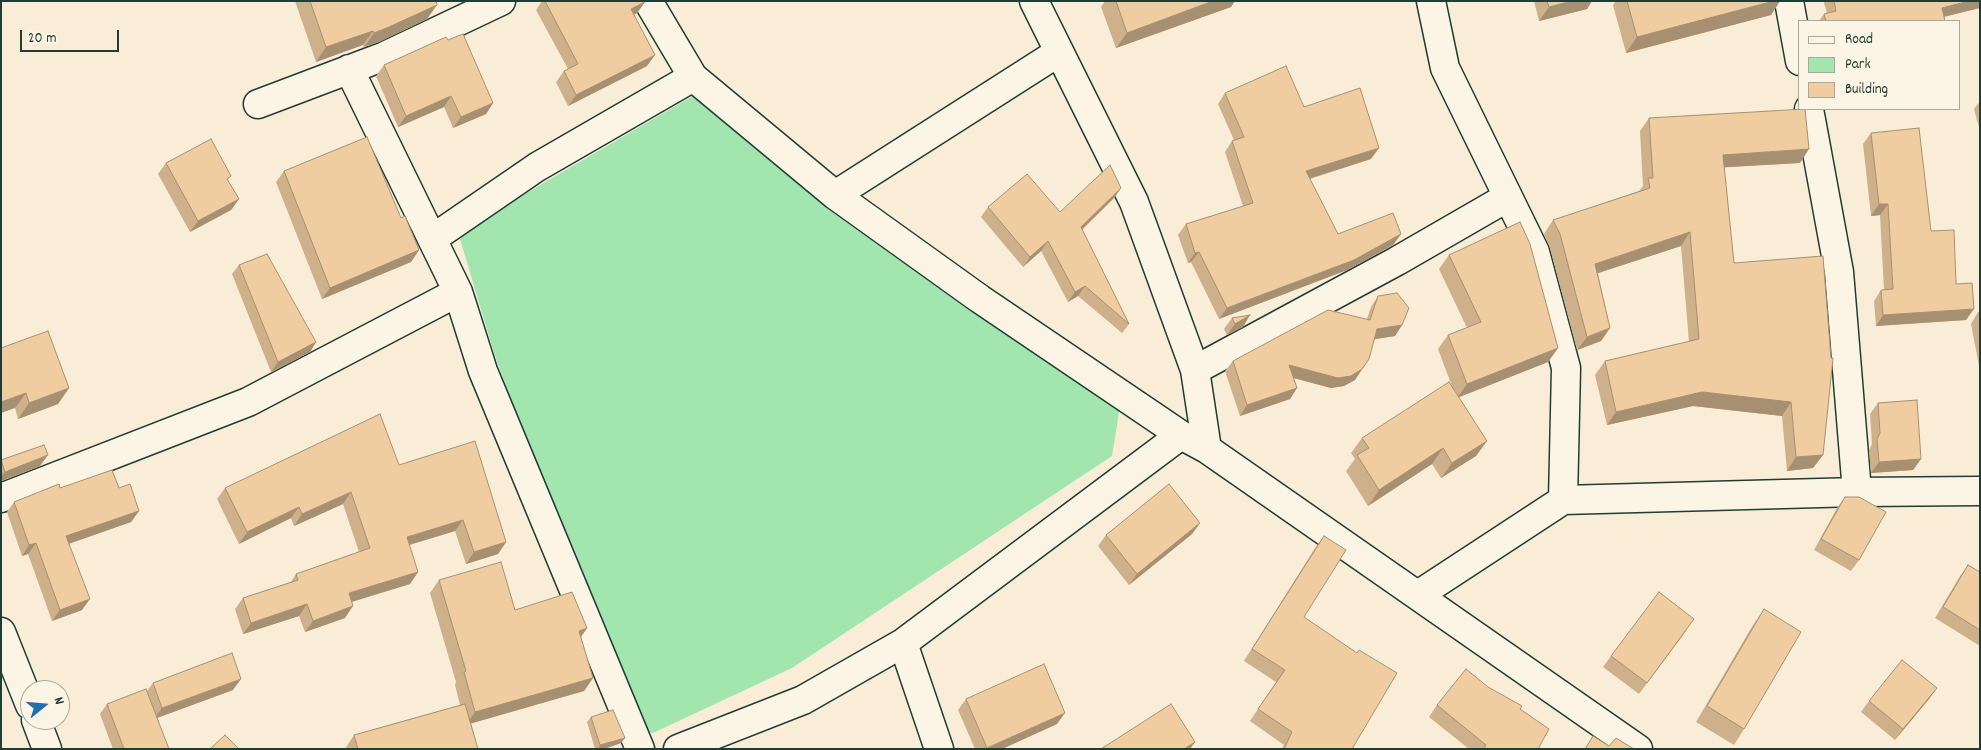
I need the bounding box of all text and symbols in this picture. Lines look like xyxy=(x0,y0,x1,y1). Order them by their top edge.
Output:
scale bar xyxy=(22,20,121,52)
legend xyxy=(1798,20,1961,110)
text: 20 m xyxy=(28,28,56,50)
text: Road xyxy=(1845,29,1873,51)
text: Park xyxy=(1845,54,1871,76)
text: Building xyxy=(1845,79,1888,101)
north arrow xyxy=(20,680,70,730)
text: N xyxy=(48,695,69,707)

